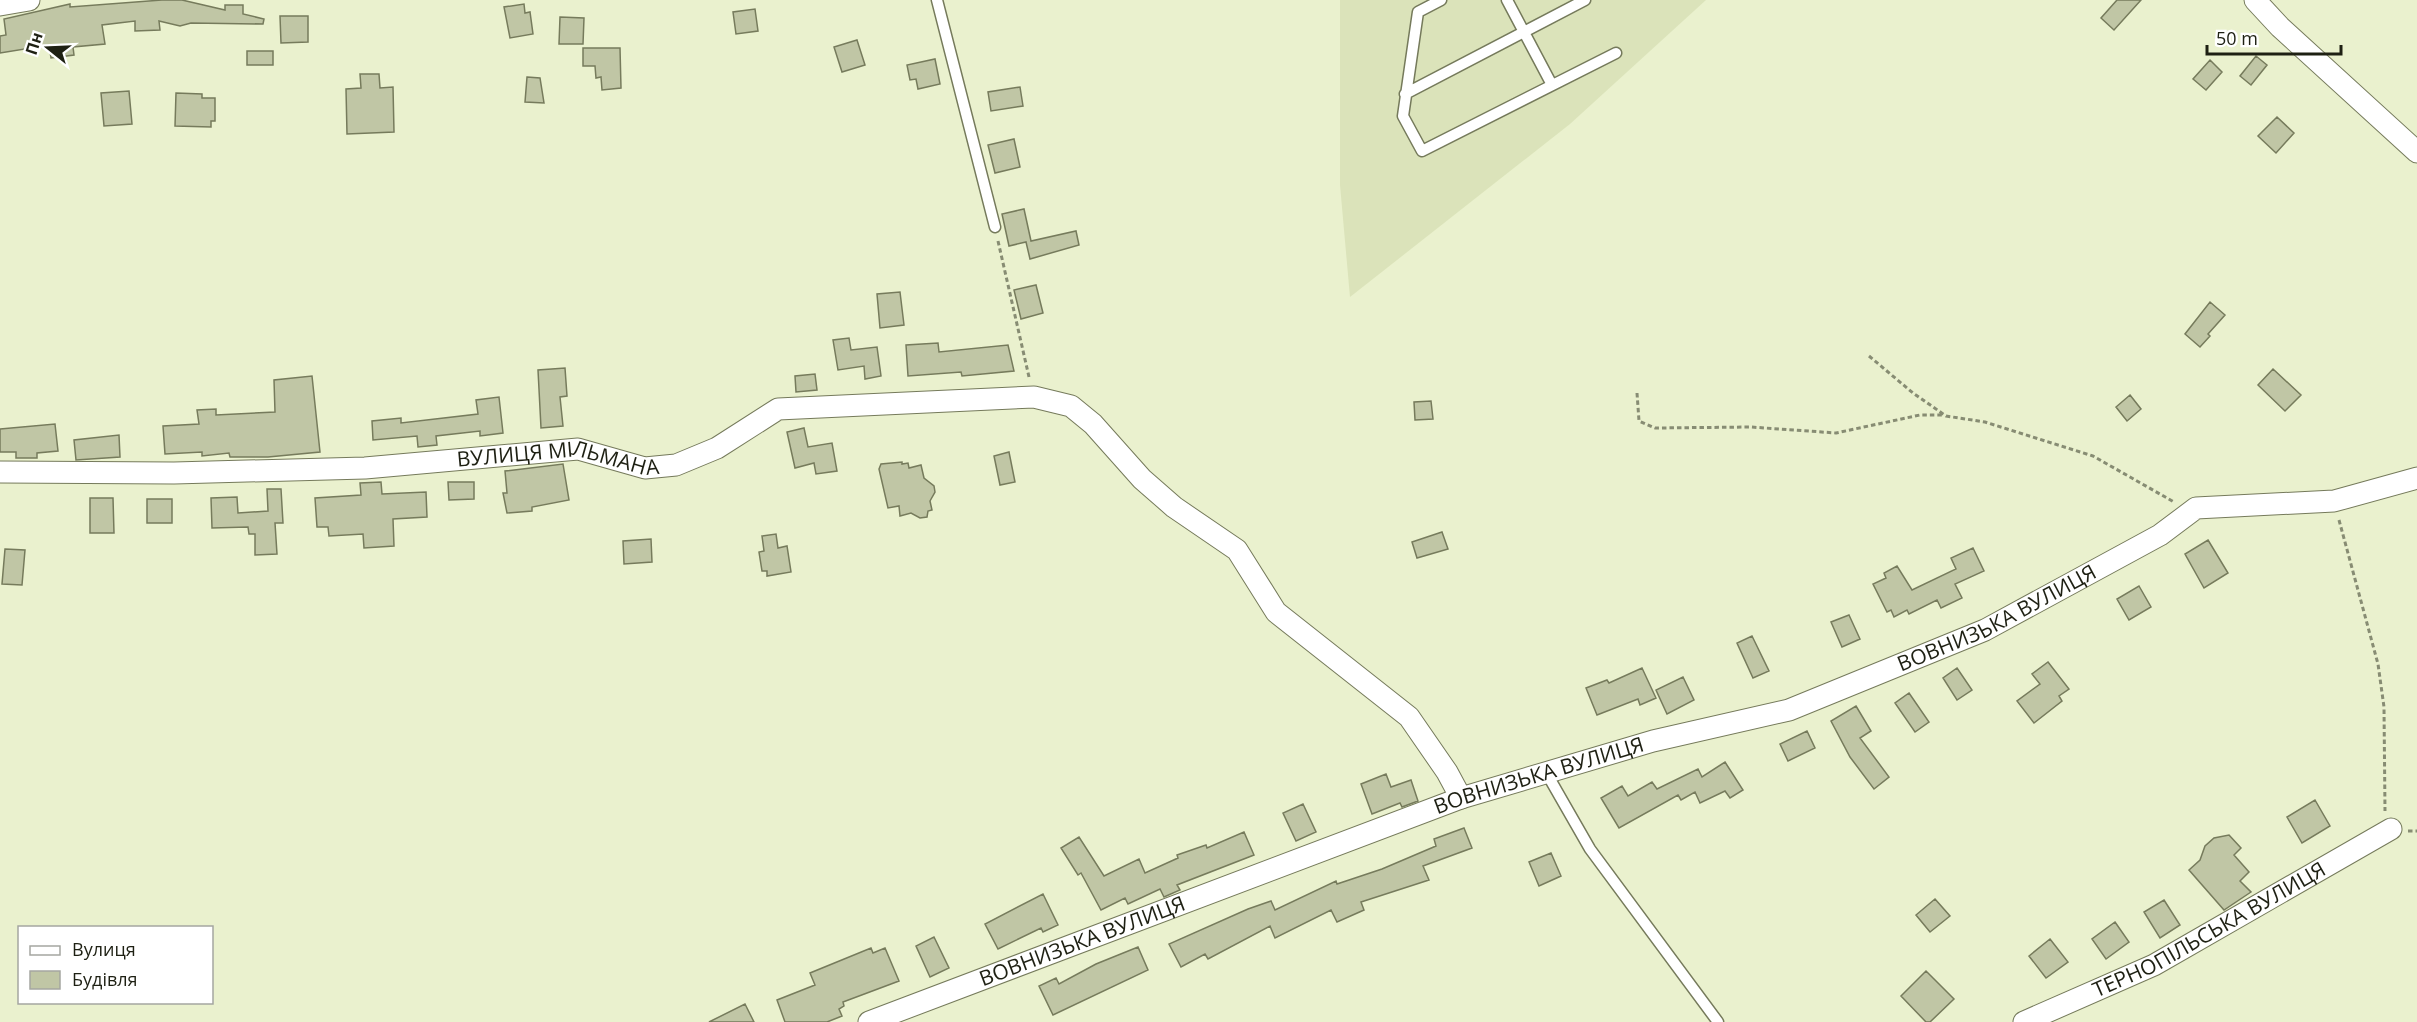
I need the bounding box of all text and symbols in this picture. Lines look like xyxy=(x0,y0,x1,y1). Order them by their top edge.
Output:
north arrow xyxy=(18,18,78,78)
scale bar xyxy=(2207,18,2340,56)
text: 50 m xyxy=(2216,26,2258,50)
text: Пн xyxy=(20,29,48,57)
street label: ВУЛИЦЯ МІЛЬМАНА xyxy=(456,433,661,481)
street label: ВОВНИЗЬКА ВУЛИЦЯ xyxy=(1893,557,2101,677)
street label: ВОВНИЗЬКА ВУЛИЦЯ xyxy=(1429,730,1647,820)
street label: ТЕРНОПІЛЬСЬКА ВУЛИЦЯ xyxy=(2088,855,2330,1003)
street label: ВОВНИЗЬКА ВУЛИЦЯ xyxy=(975,889,1189,992)
legend xyxy=(18,926,213,1004)
text: Вулиця xyxy=(72,937,136,961)
text: Будівля xyxy=(72,967,138,991)

